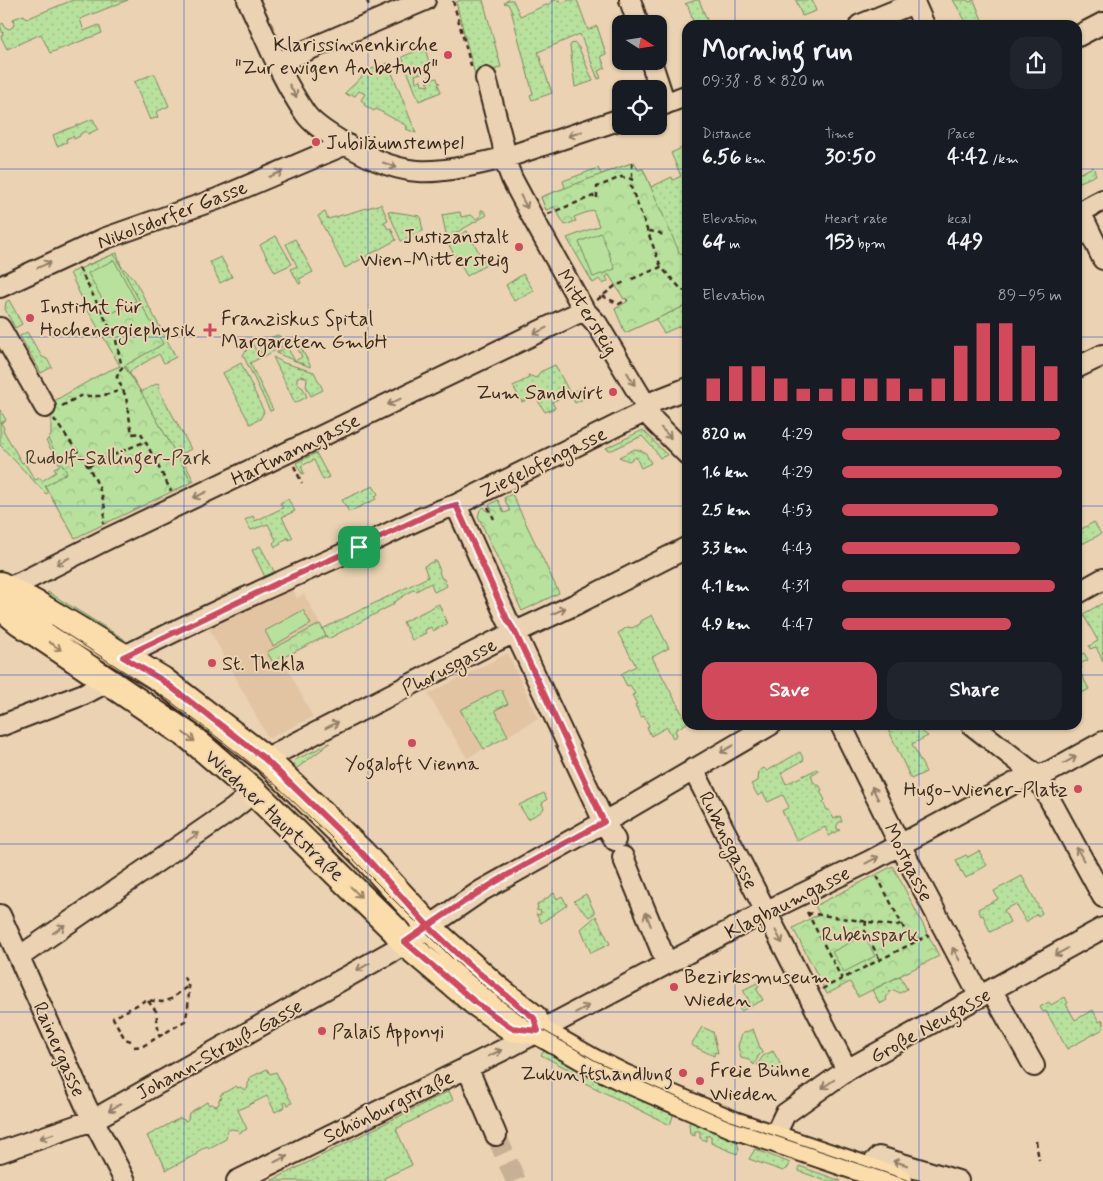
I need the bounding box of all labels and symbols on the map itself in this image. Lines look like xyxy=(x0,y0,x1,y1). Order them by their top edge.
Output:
north arrow xyxy=(612,15,668,70)
place label: Klarissinnenkirche "Zur ewigen Anbetung" xyxy=(235,32,438,84)
marker: Klarissinnenkirche "Zur ewigen Anbetung" xyxy=(442,49,454,61)
one-way arrow xyxy=(288,83,298,98)
place label: Jubiläumstempel xyxy=(326,130,464,157)
one-way arrow xyxy=(568,130,583,139)
marker: Jubiläumstempel xyxy=(310,136,322,148)
one-way arrow xyxy=(382,161,398,171)
one-way arrow xyxy=(268,168,283,178)
street label: Nikolsdorfer Gasse xyxy=(93,174,252,257)
one-way arrow xyxy=(519,195,529,210)
place label: Justizanstalt Wien-Mittersteig xyxy=(360,224,509,274)
marker: Justizanstalt Wien-Mittersteig xyxy=(513,241,525,253)
one-way arrow xyxy=(36,260,51,270)
street label: Mittersteig xyxy=(550,264,624,361)
place label: Institut für Hochenergiephysik xyxy=(40,294,196,345)
place label: Franziskus Spital Margareten GmbH xyxy=(221,306,388,357)
marker: Institut für Hochenergiephysik xyxy=(24,312,36,324)
marker: Franziskus Spital Margareten GmbH xyxy=(203,323,217,337)
one-way arrow xyxy=(533,326,548,336)
one-way arrow xyxy=(626,372,636,386)
place label: Zum Sandwirt xyxy=(476,380,603,407)
marker: Zum Sandwirt xyxy=(607,386,619,398)
one-way arrow xyxy=(387,398,402,407)
street label: Hartmanngasse xyxy=(227,407,365,493)
street label: Ziegelofengasse xyxy=(476,421,613,508)
one-way arrow xyxy=(659,427,672,439)
park label: Rudolf-Sallinger-Park xyxy=(25,445,211,474)
one-way arrow xyxy=(193,491,208,500)
pin xyxy=(338,526,380,568)
one-way arrow xyxy=(56,556,71,566)
one-way arrow xyxy=(551,606,566,616)
street label: Phorusgasse xyxy=(397,632,502,704)
one-way arrow xyxy=(47,641,61,651)
place label: St. Thekla xyxy=(222,651,305,678)
marker: St. Thekla xyxy=(206,657,218,669)
one-way arrow xyxy=(325,720,340,730)
one-way arrow xyxy=(182,732,196,742)
marker: Yogaloft Vienna xyxy=(406,737,418,749)
street label: Wiedner Hauptstraße xyxy=(198,744,350,888)
one-way arrow xyxy=(721,745,735,755)
place label: Yogaloft Vienna xyxy=(345,751,480,780)
one-way arrow xyxy=(1063,755,1078,765)
place label: Hugo-Wiener-Platz xyxy=(903,777,1068,806)
marker: Hugo-Wiener-Platz xyxy=(1072,783,1084,795)
one-way arrow xyxy=(870,786,880,801)
street label: Rubensgasse xyxy=(691,787,764,895)
street label: Mostgasse xyxy=(876,819,939,907)
one-way arrow xyxy=(186,832,200,842)
one-way arrow xyxy=(1075,847,1085,862)
one-way arrow xyxy=(864,854,879,864)
street label: Klagbaumgasse xyxy=(720,860,855,947)
one-way arrow xyxy=(350,885,362,898)
one-way arrow xyxy=(643,912,652,928)
park label: Rubenspark xyxy=(821,922,919,949)
one-way arrow xyxy=(52,924,66,934)
one-way arrow xyxy=(775,929,784,944)
one-way arrow xyxy=(951,947,961,962)
one-way arrow xyxy=(1053,947,1068,957)
one-way arrow xyxy=(356,963,371,973)
place label: Bezirksmuseum Wieden xyxy=(684,964,830,1014)
marker: Bezirksmuseum Wieden xyxy=(668,981,680,993)
street label: Große Neugasse xyxy=(866,982,997,1072)
street label: Johann-Strauß-Gasse xyxy=(132,993,308,1107)
street label: Rainergasse xyxy=(26,998,92,1101)
one-way arrow xyxy=(574,1004,589,1014)
place label: Palais Apponyi xyxy=(332,1019,444,1047)
marker: Palais Apponyi xyxy=(316,1025,328,1037)
one-way arrow xyxy=(487,1048,502,1058)
place label: Freie Bühne Wieden xyxy=(710,1058,811,1108)
place label: Zukunftshandlung xyxy=(521,1061,673,1090)
street label: Schönburgstraße xyxy=(319,1064,459,1151)
marker: Zukunftshandlung xyxy=(677,1067,689,1079)
marker: Freie Bühne Wieden xyxy=(694,1075,706,1087)
one-way arrow xyxy=(821,1079,835,1089)
one-way arrow xyxy=(108,1103,122,1113)
one-way arrow xyxy=(40,1132,55,1141)
one-way arrow xyxy=(273,1154,288,1163)
one-way arrow xyxy=(893,1158,909,1168)

